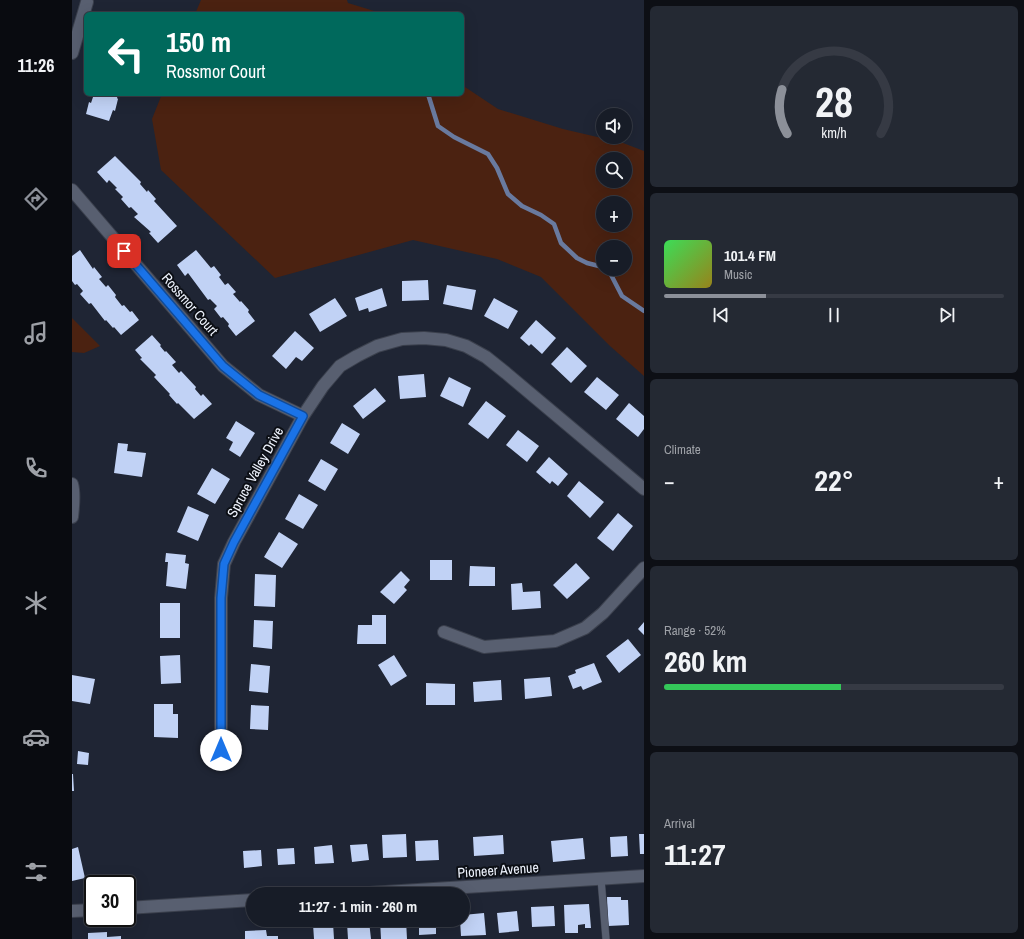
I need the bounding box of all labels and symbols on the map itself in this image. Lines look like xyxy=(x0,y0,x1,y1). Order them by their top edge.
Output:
pin xyxy=(107,234,141,268)
street label: Rossmor Court xyxy=(158,269,222,339)
street label: Spruce Valley Drive xyxy=(223,424,287,520)
position arrow xyxy=(200,729,242,771)
street label: Pioneer Avenue xyxy=(457,858,539,882)
speed limit sign: 30 xyxy=(84,875,136,927)

